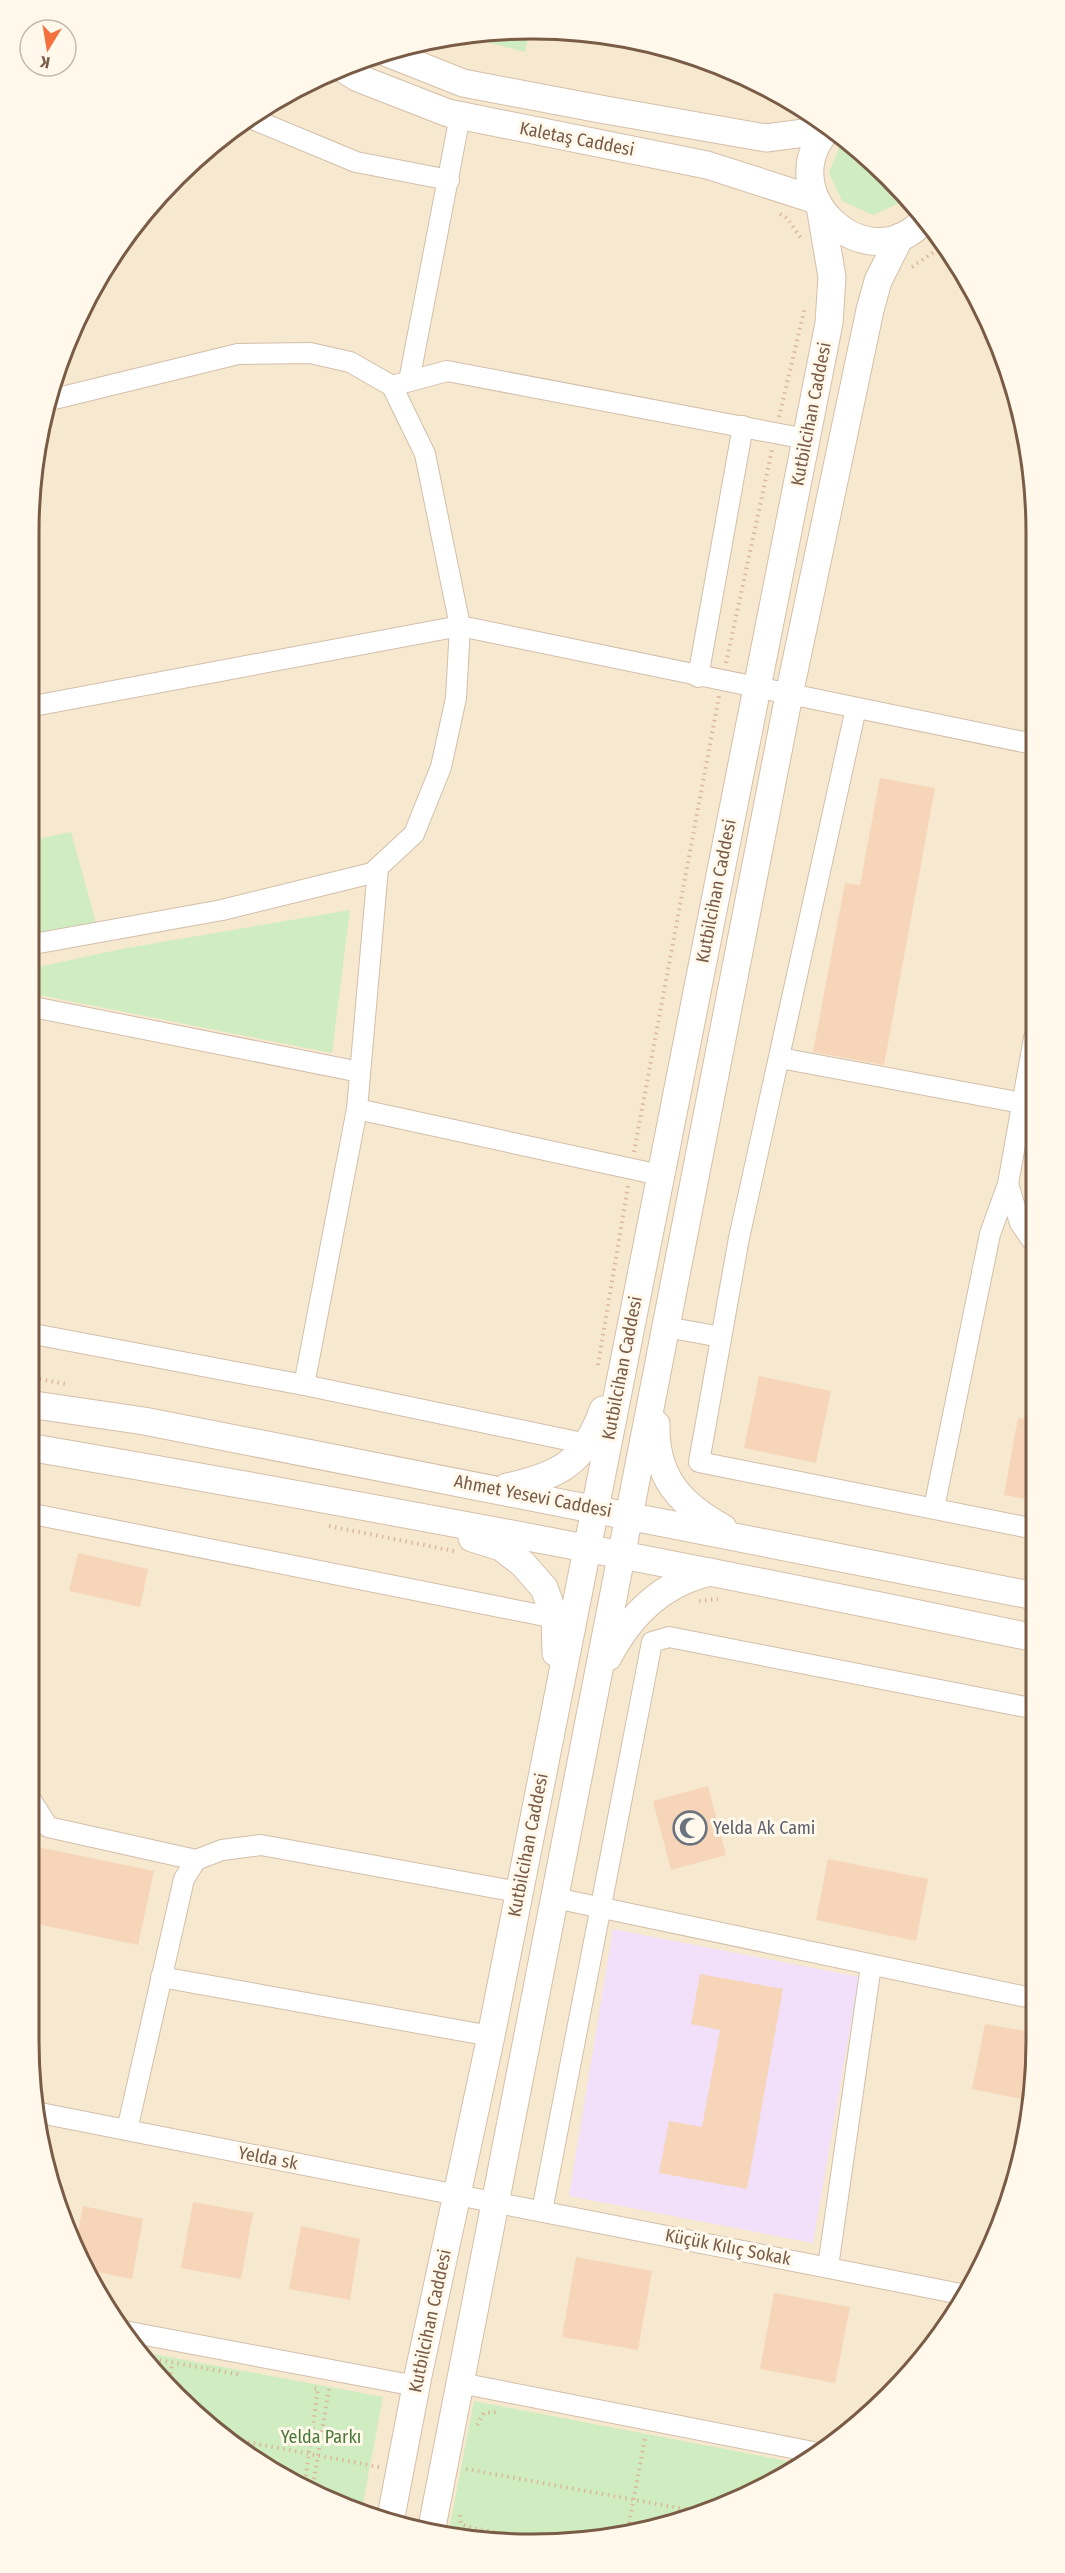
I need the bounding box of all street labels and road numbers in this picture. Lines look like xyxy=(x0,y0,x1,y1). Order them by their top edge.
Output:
street label: Kaletaş Caddesi xyxy=(518,117,636,161)
street label: Kutbilcihan Caddesi xyxy=(786,340,836,488)
street label: Kutbilcihan Caddesi xyxy=(691,817,741,965)
street label: Kutbilcihan Caddesi xyxy=(597,1294,647,1442)
street label: Ahmet Yesevi Caddesi xyxy=(452,1470,614,1522)
street label: Kutbilcihan Caddesi xyxy=(503,1771,553,1919)
street label: Yelda sk xyxy=(236,2141,300,2175)
street label: Küçük Kılıç Sokak xyxy=(663,2224,793,2270)
street label: Kutbilcihan Caddesi xyxy=(404,2247,456,2395)

